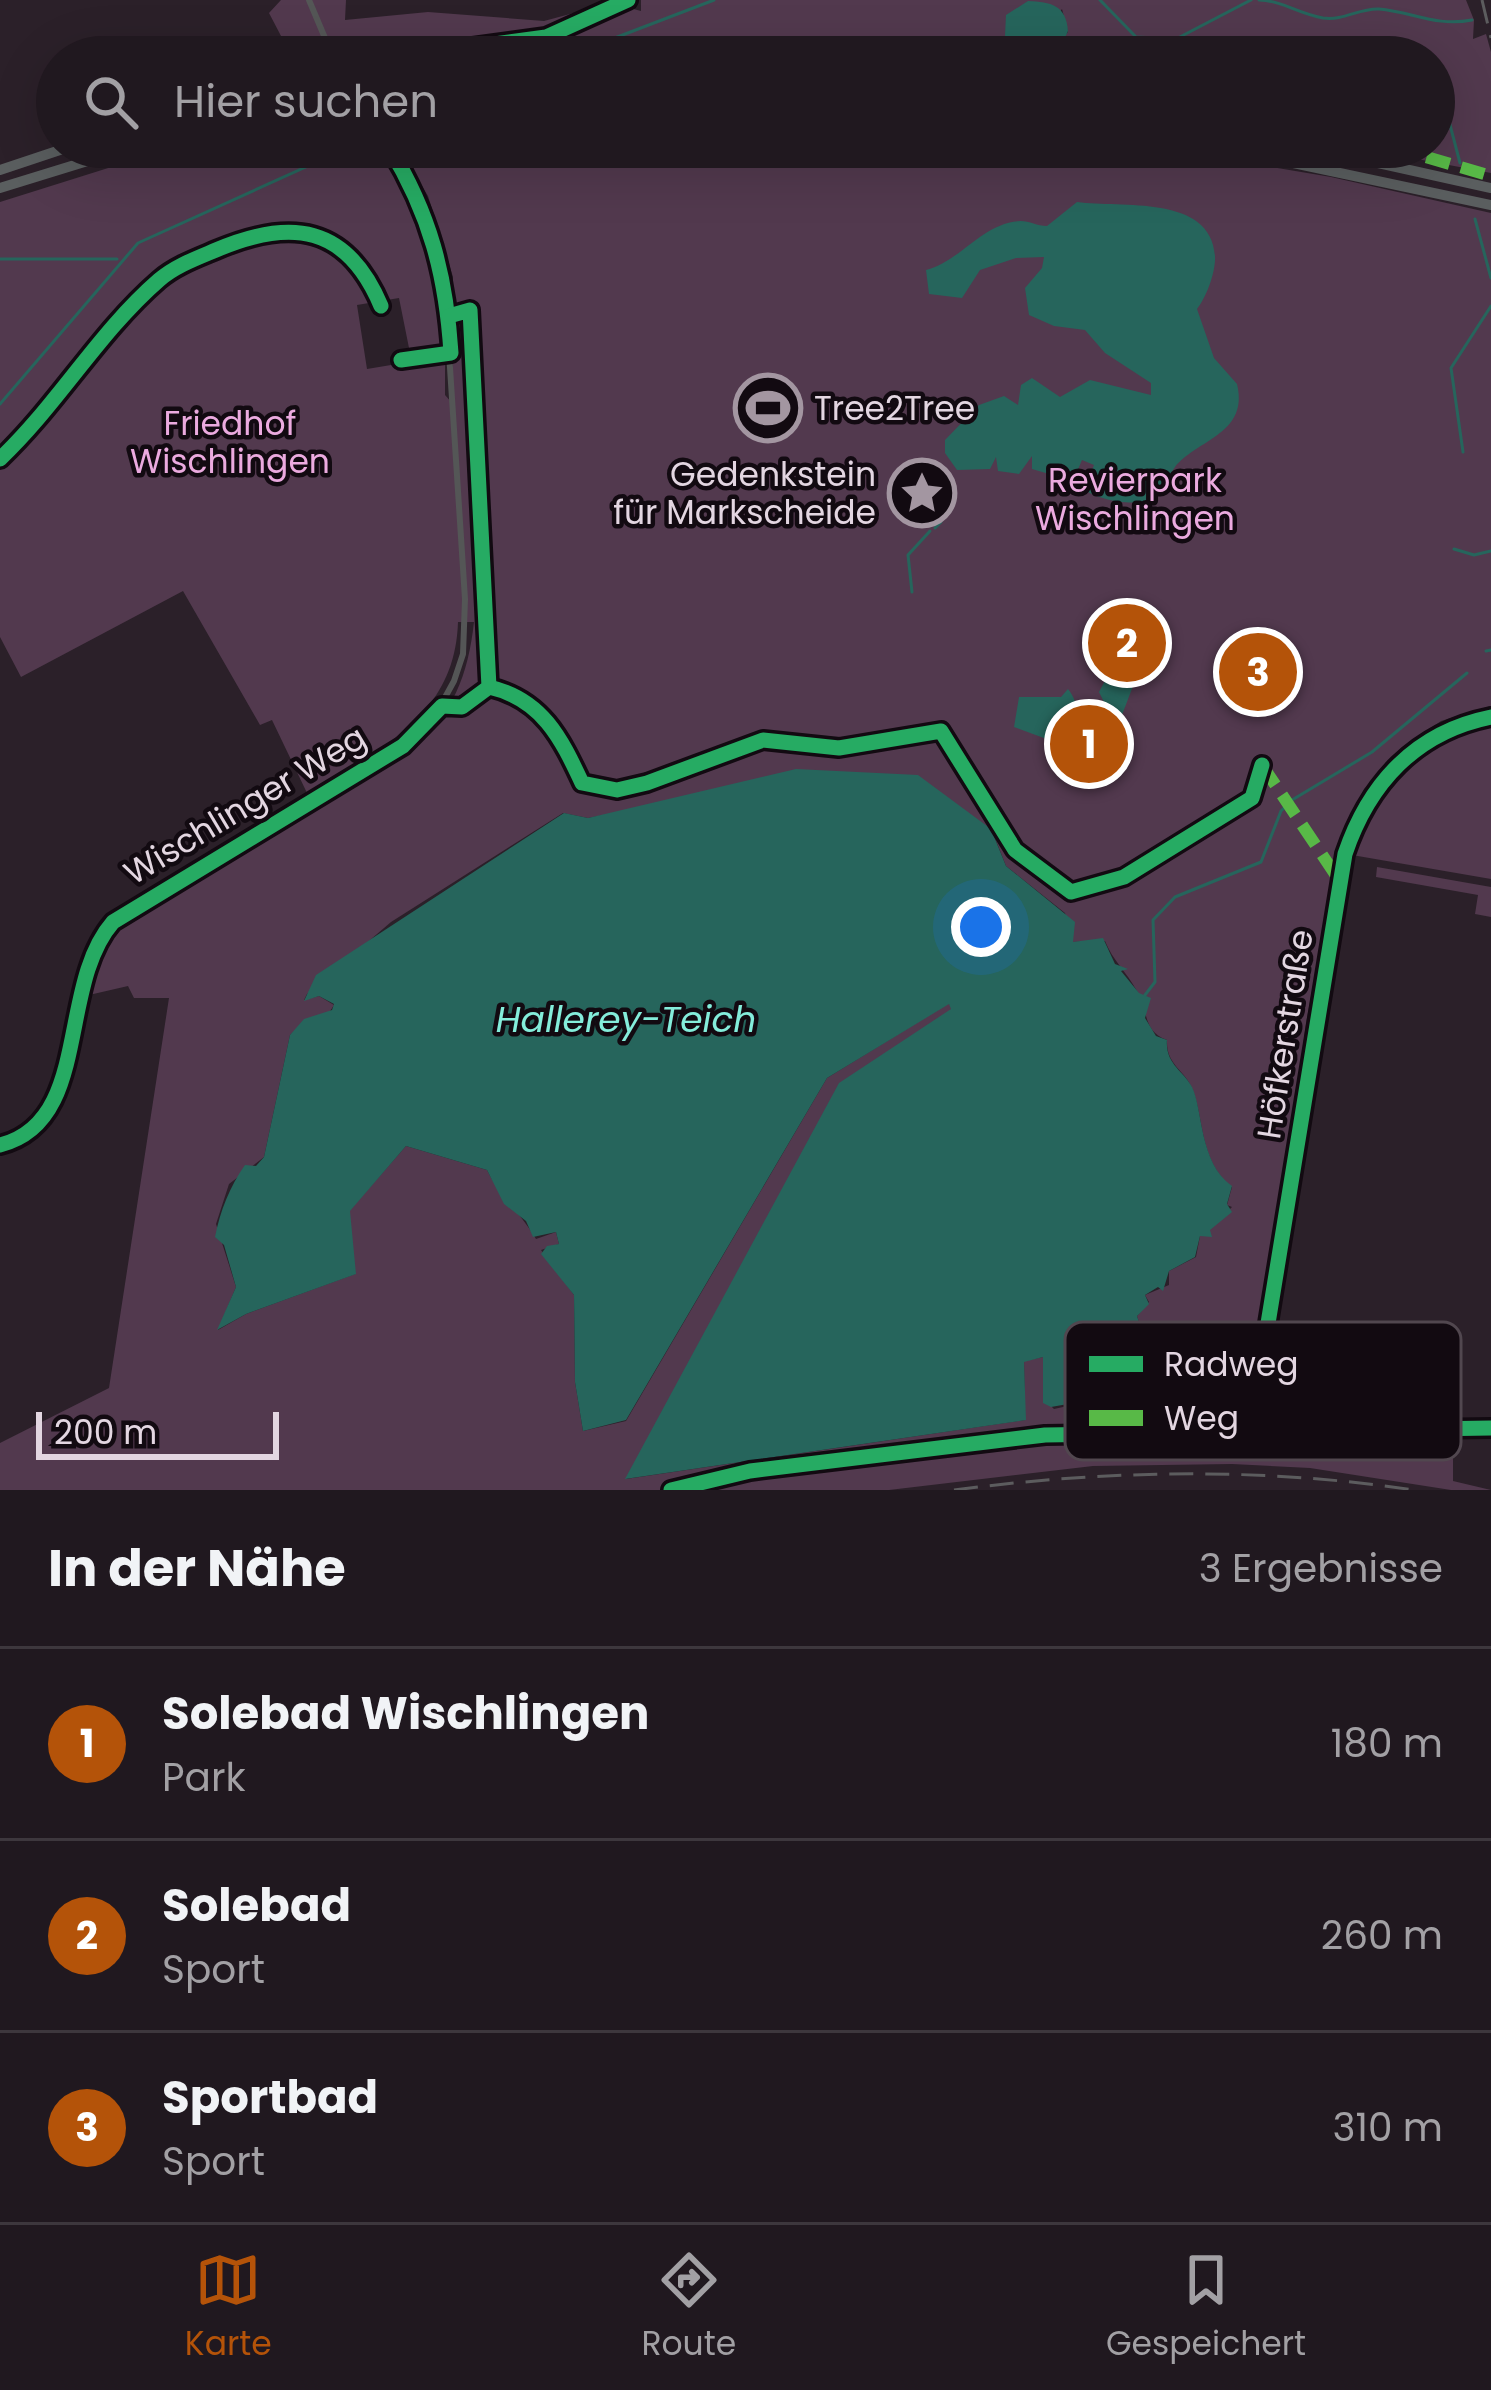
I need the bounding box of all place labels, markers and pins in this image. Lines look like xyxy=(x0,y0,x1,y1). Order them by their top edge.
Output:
sports icon: Tree2Tree xyxy=(733,373,803,443)
place label: Tree2Tree xyxy=(814,385,975,432)
place label: Gedenkstein für Markscheide xyxy=(613,451,876,536)
place icon: Gedenkstein für Markscheide xyxy=(887,458,957,528)
pin: 2 xyxy=(1088,598,1166,688)
pin: 3 xyxy=(1219,627,1297,717)
pin: 1 xyxy=(1050,699,1128,789)

